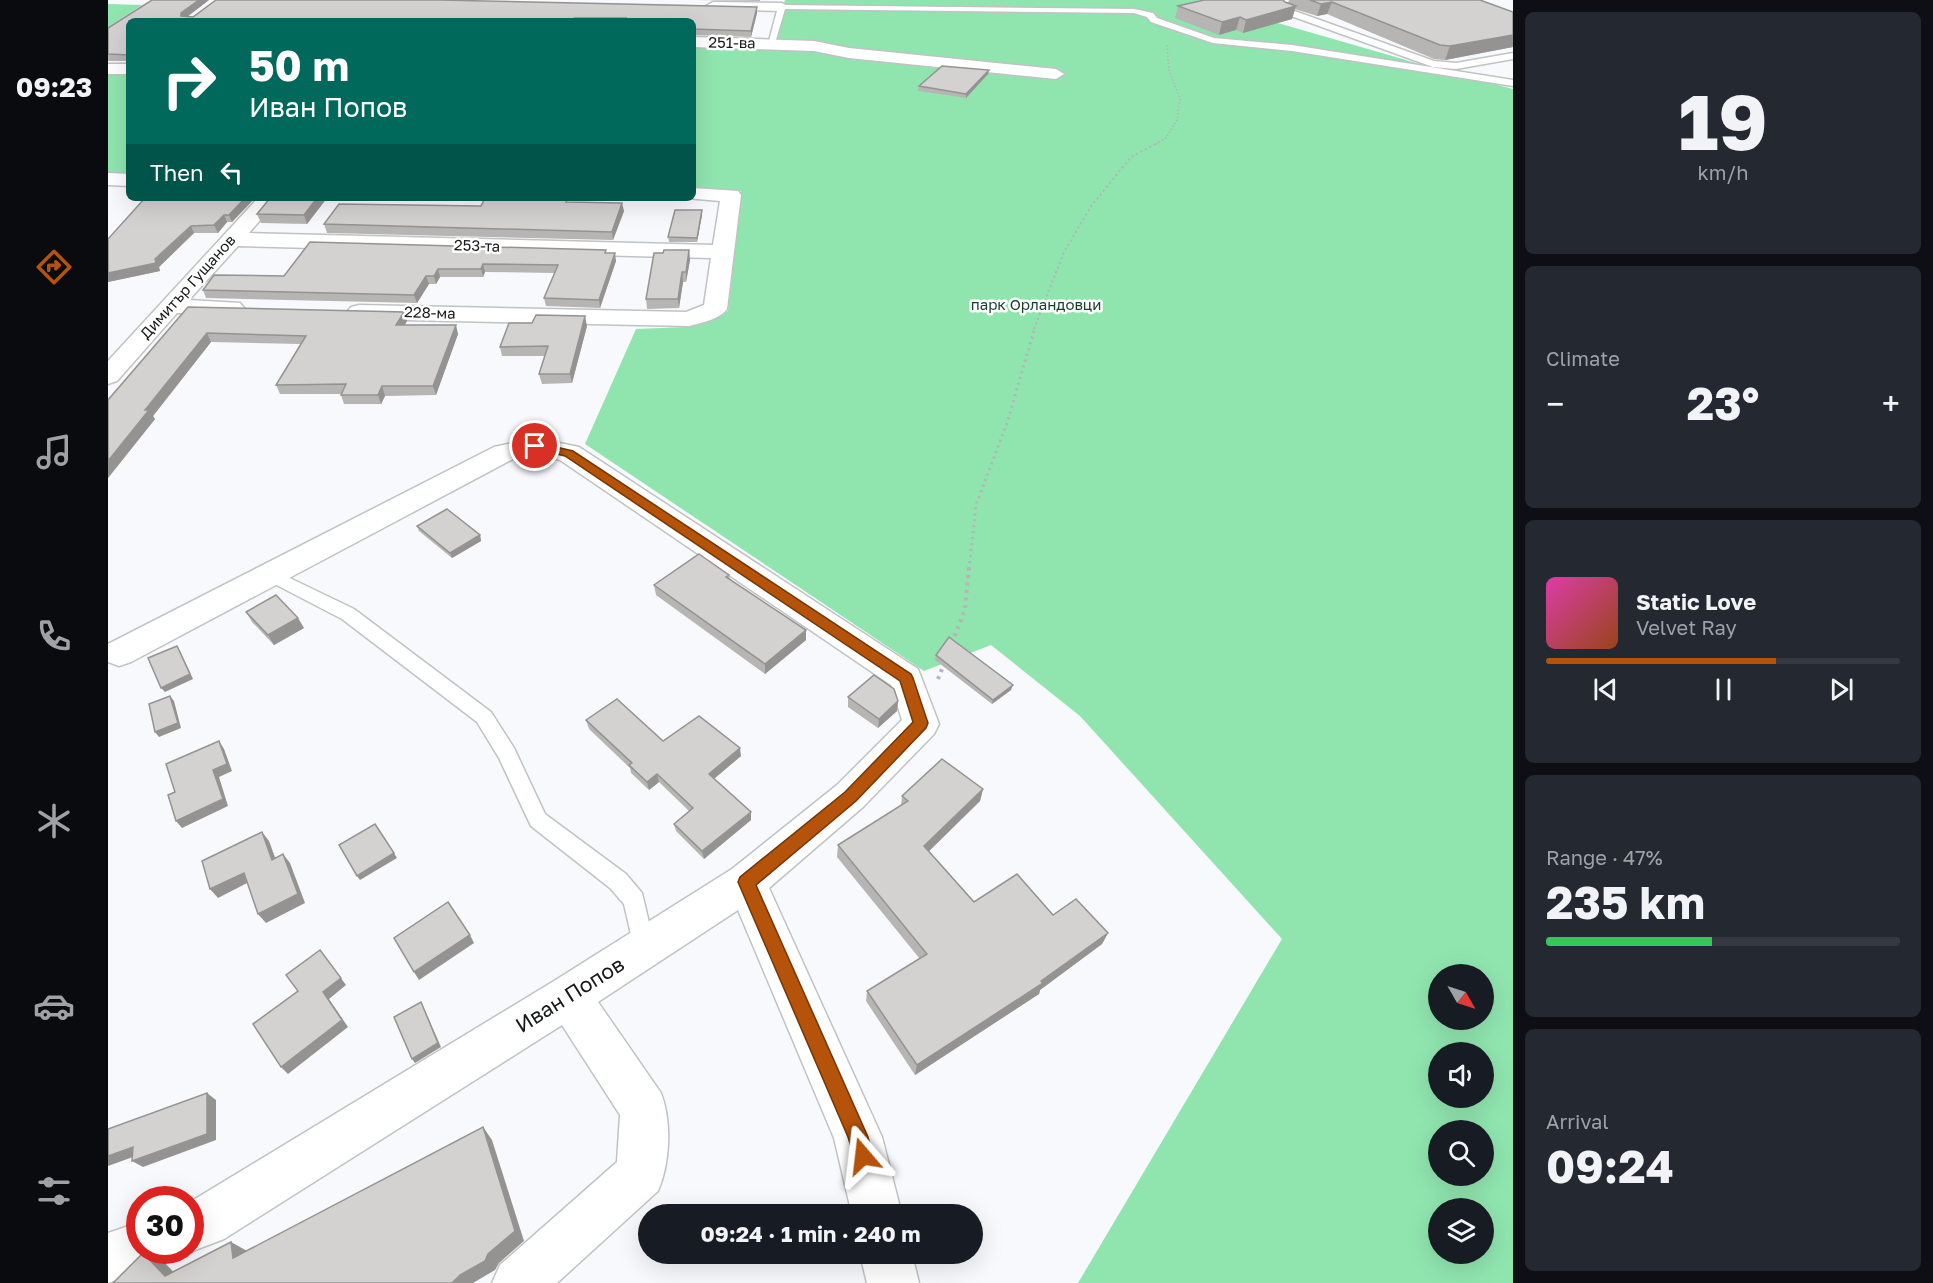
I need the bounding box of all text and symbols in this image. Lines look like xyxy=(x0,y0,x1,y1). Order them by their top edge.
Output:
street label: 251-ва xyxy=(708,33,756,51)
text: 50 m xyxy=(249,40,349,90)
icon: right xyxy=(150,42,228,120)
text: 09:23 xyxy=(16,71,92,103)
text: 19 xyxy=(1678,74,1768,167)
text: Иван Попов xyxy=(249,91,407,123)
icon: left xyxy=(215,156,248,189)
text: Then xyxy=(150,159,203,186)
text: km/h xyxy=(1698,160,1748,184)
street label: Димитър Гущанов xyxy=(136,231,239,342)
street label: 253-та xyxy=(454,235,500,255)
icon: directions xyxy=(33,246,75,288)
park label: парк Орландовци xyxy=(971,295,1101,313)
street label: 228-ма xyxy=(404,302,456,322)
text: Climate xyxy=(1546,346,1620,370)
text: 23° xyxy=(1687,376,1759,430)
text: − xyxy=(1546,384,1564,423)
text: + xyxy=(1882,384,1900,423)
pin xyxy=(509,420,560,471)
icon: arrive xyxy=(518,429,551,462)
icon: music xyxy=(33,431,75,473)
text: Static Love xyxy=(1636,588,1756,615)
icon: phone xyxy=(33,615,75,657)
text: Velvet Ray xyxy=(1636,615,1737,639)
icon: previous xyxy=(1589,673,1622,706)
icon: pause xyxy=(1707,673,1740,706)
icon: next xyxy=(1825,673,1858,706)
icon: climate xyxy=(33,800,75,842)
text: Range · 47% xyxy=(1546,845,1663,869)
text: 235 km xyxy=(1546,875,1705,929)
street label: Иван Попов xyxy=(510,950,629,1038)
north arrow xyxy=(1428,964,1494,1030)
map controls xyxy=(1428,964,1494,1264)
icon: car xyxy=(33,985,75,1027)
button: sound xyxy=(1428,1042,1494,1108)
text: Arrival xyxy=(1546,1109,1609,1133)
button: search xyxy=(1428,1120,1494,1186)
position arrow xyxy=(831,1124,895,1188)
text: 09:24 xyxy=(1546,1139,1674,1193)
icon: filters xyxy=(33,1170,75,1212)
speed limit sign: 30 xyxy=(126,1186,204,1264)
button: layers xyxy=(1428,1198,1494,1264)
text: 09:24 · 1 min · 240 m xyxy=(700,1220,921,1247)

